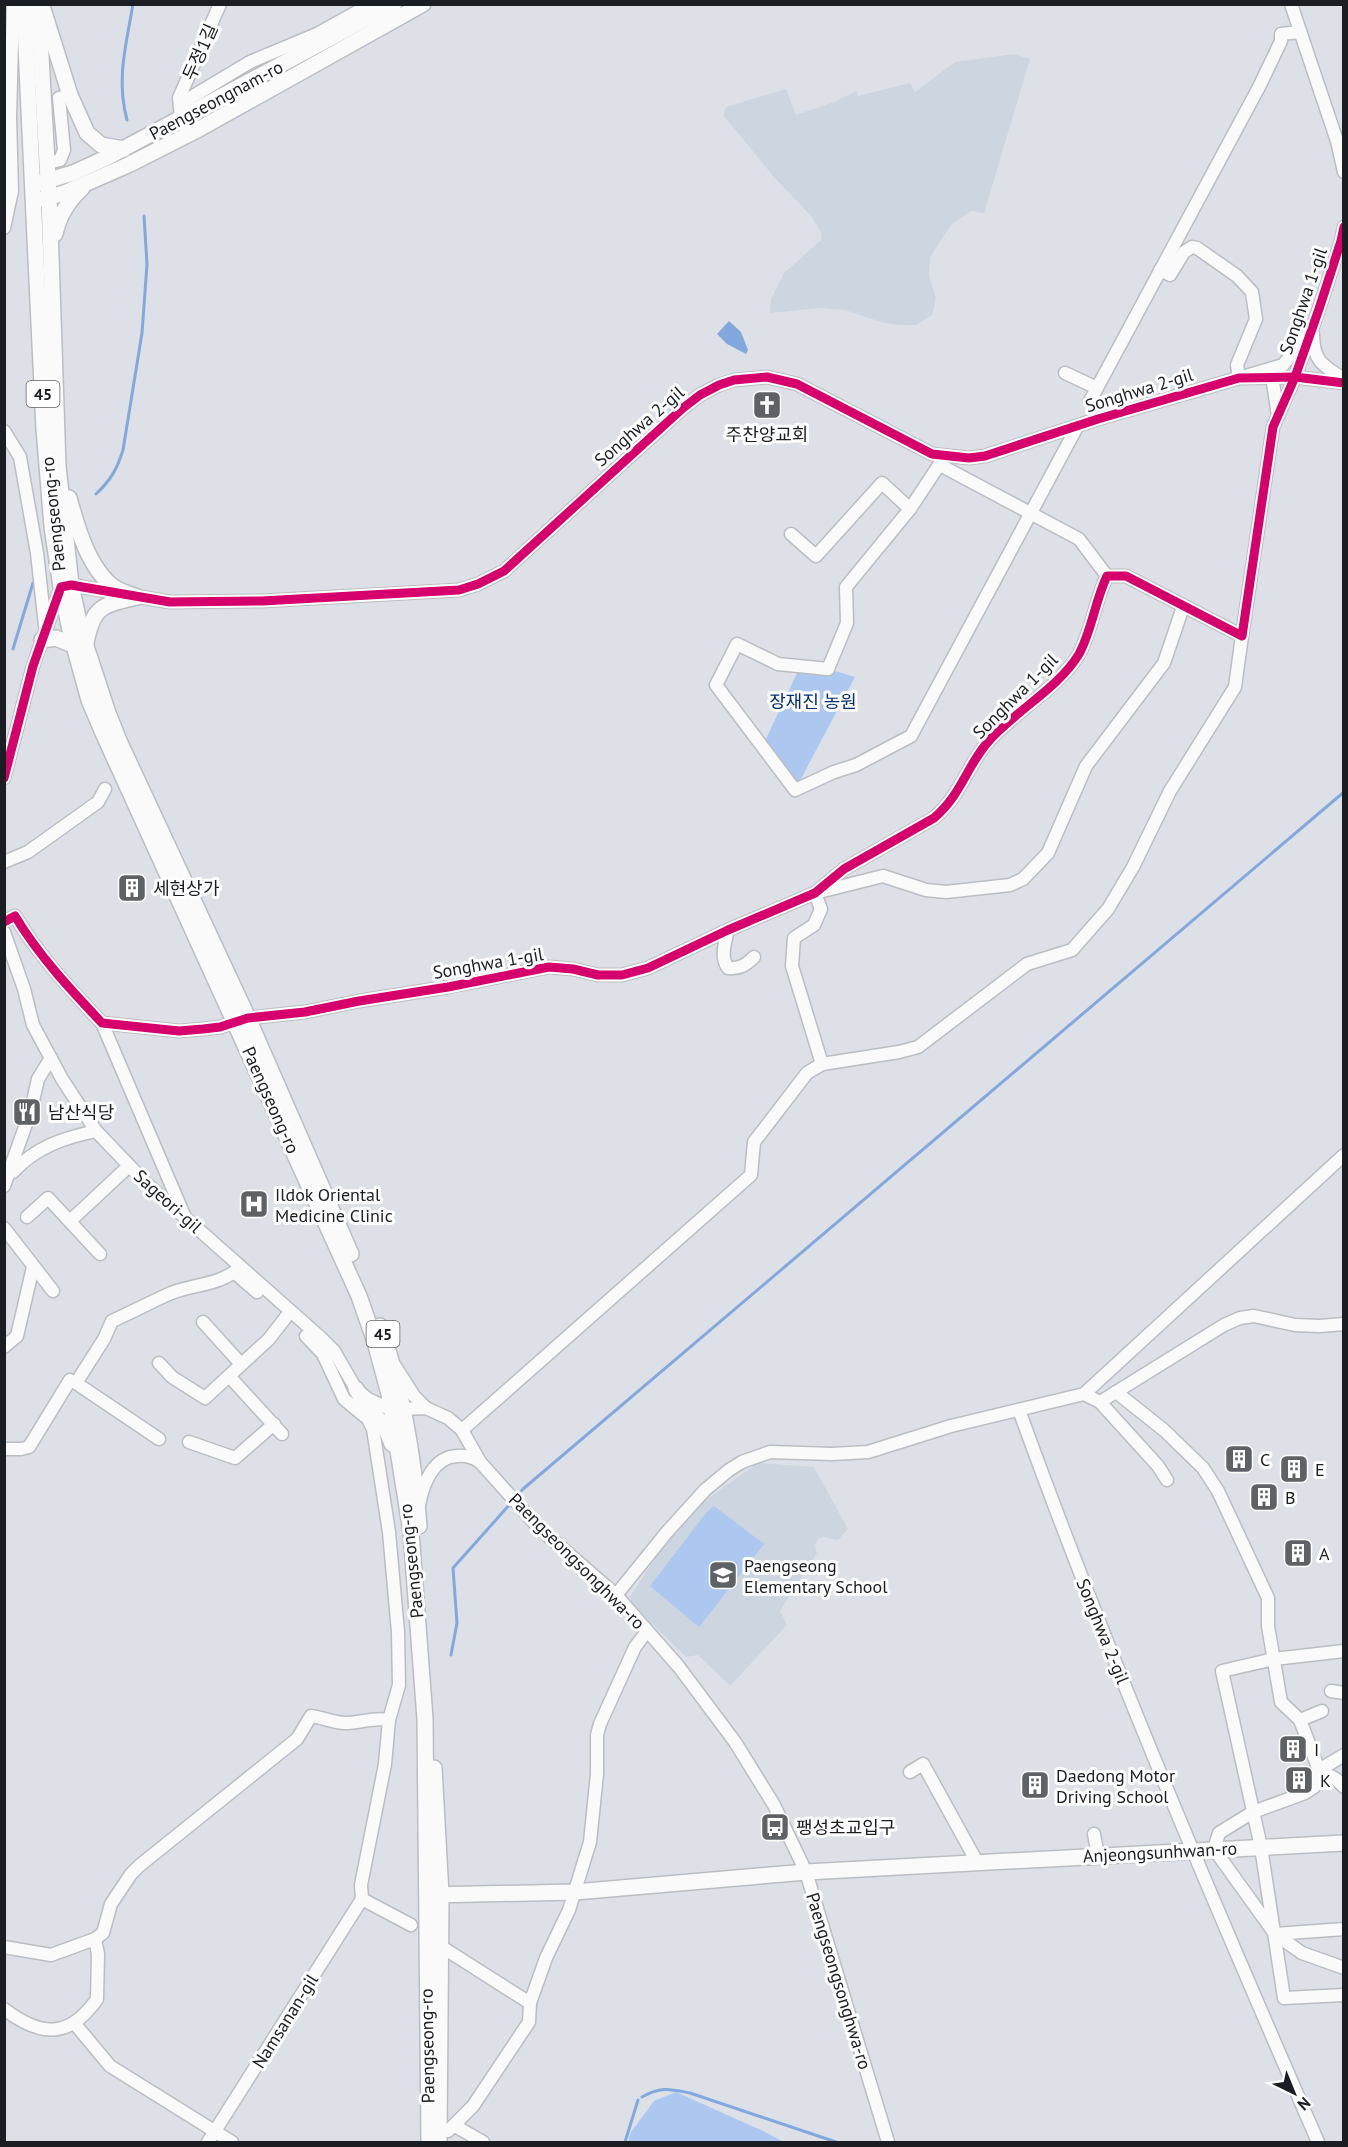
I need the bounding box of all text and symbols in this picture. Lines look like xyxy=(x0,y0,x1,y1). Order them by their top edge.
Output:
street label: 두정1길 xyxy=(177,20,223,84)
street label: Paengseongnam-ro xyxy=(145,55,287,145)
street label: Songhwa 1-gil xyxy=(1274,244,1332,357)
street label: Songhwa 2-gil xyxy=(1082,362,1196,417)
street label: Songhwa 2-gil xyxy=(589,380,689,471)
road number: 45 xyxy=(26,381,60,407)
church icon: 주찬양교회 xyxy=(751,389,783,421)
place label: 주찬양교회 xyxy=(726,423,808,446)
street label: Paengseong-ro xyxy=(36,456,70,572)
street label: Songhwa 1-gil xyxy=(967,648,1063,744)
park label: 장재진 농원 xyxy=(769,690,857,713)
building icon: 세현상가 xyxy=(116,872,148,904)
place label: 세현상가 xyxy=(153,877,220,900)
street label: Songhwa 1-gil xyxy=(431,942,546,984)
street label: Paengseong-ro xyxy=(237,1043,305,1157)
restaurant icon: 남산식당 xyxy=(11,1096,43,1128)
place label: 남산식당 xyxy=(48,1101,114,1124)
street label: Sageori-gil xyxy=(129,1164,207,1238)
place label: Ildok Oriental Medicine Clinic xyxy=(275,1183,393,1227)
hospital icon: Ildok Oriental Medicine Clinic xyxy=(238,1188,270,1220)
road number: 45 xyxy=(366,1321,400,1347)
building icon: C xyxy=(1223,1443,1255,1475)
place label: C xyxy=(1260,1448,1270,1471)
building icon: E xyxy=(1278,1453,1310,1485)
place label: E xyxy=(1315,1458,1325,1481)
building icon: B xyxy=(1248,1481,1280,1513)
place label: B xyxy=(1285,1486,1296,1509)
street label: Paengseongsonghwa-ro xyxy=(504,1488,650,1634)
street label: Paengseong-ro xyxy=(394,1503,428,1619)
building icon: A xyxy=(1282,1537,1314,1569)
place label: A xyxy=(1319,1542,1330,1565)
place label: Paengseong Elementary School xyxy=(744,1554,888,1598)
school or university icon: Paengseong Elementary School xyxy=(707,1559,739,1591)
street label: Songhwa 2-gil xyxy=(1071,1575,1135,1688)
building icon: I xyxy=(1277,1733,1309,1765)
place label: I xyxy=(1314,1738,1319,1761)
place label: Daedong Motor Driving School xyxy=(1056,1764,1175,1808)
building icon: K xyxy=(1283,1764,1315,1796)
building icon: Daedong Motor Driving School xyxy=(1019,1769,1051,1801)
place label: K xyxy=(1320,1769,1331,1792)
bus stop icon: 팽성초교입구 xyxy=(759,1811,791,1843)
place label: 팽성초교입구 xyxy=(796,1816,895,1839)
street label: Anjeongsunhwan-ro xyxy=(1082,1836,1238,1868)
street label: Paengseongsonghwa-ro xyxy=(801,1890,877,2072)
street label: Namsanan-gil xyxy=(247,1969,323,2072)
street label: Paengseong-ro xyxy=(414,1988,440,2104)
north arrow xyxy=(1264,2063,1324,2123)
text: N xyxy=(1294,2093,1315,2115)

